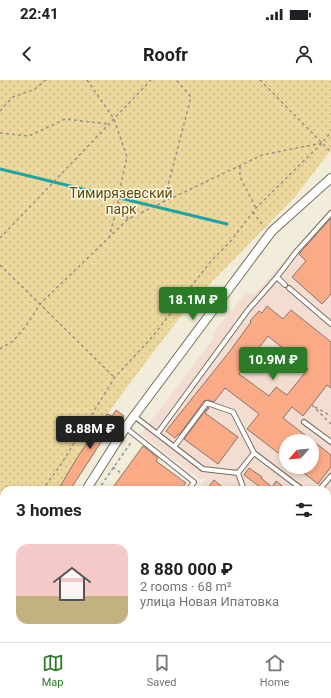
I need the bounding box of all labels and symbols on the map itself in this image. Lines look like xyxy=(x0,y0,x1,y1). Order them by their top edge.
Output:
park label: Тимирязевский парк xyxy=(69,185,173,217)
pin: 18.1M ₽ xyxy=(156,287,230,321)
pin: 10.9M ₽ xyxy=(236,347,310,381)
pin: 8.88M ₽ xyxy=(53,416,127,450)
north arrow xyxy=(279,434,319,474)

